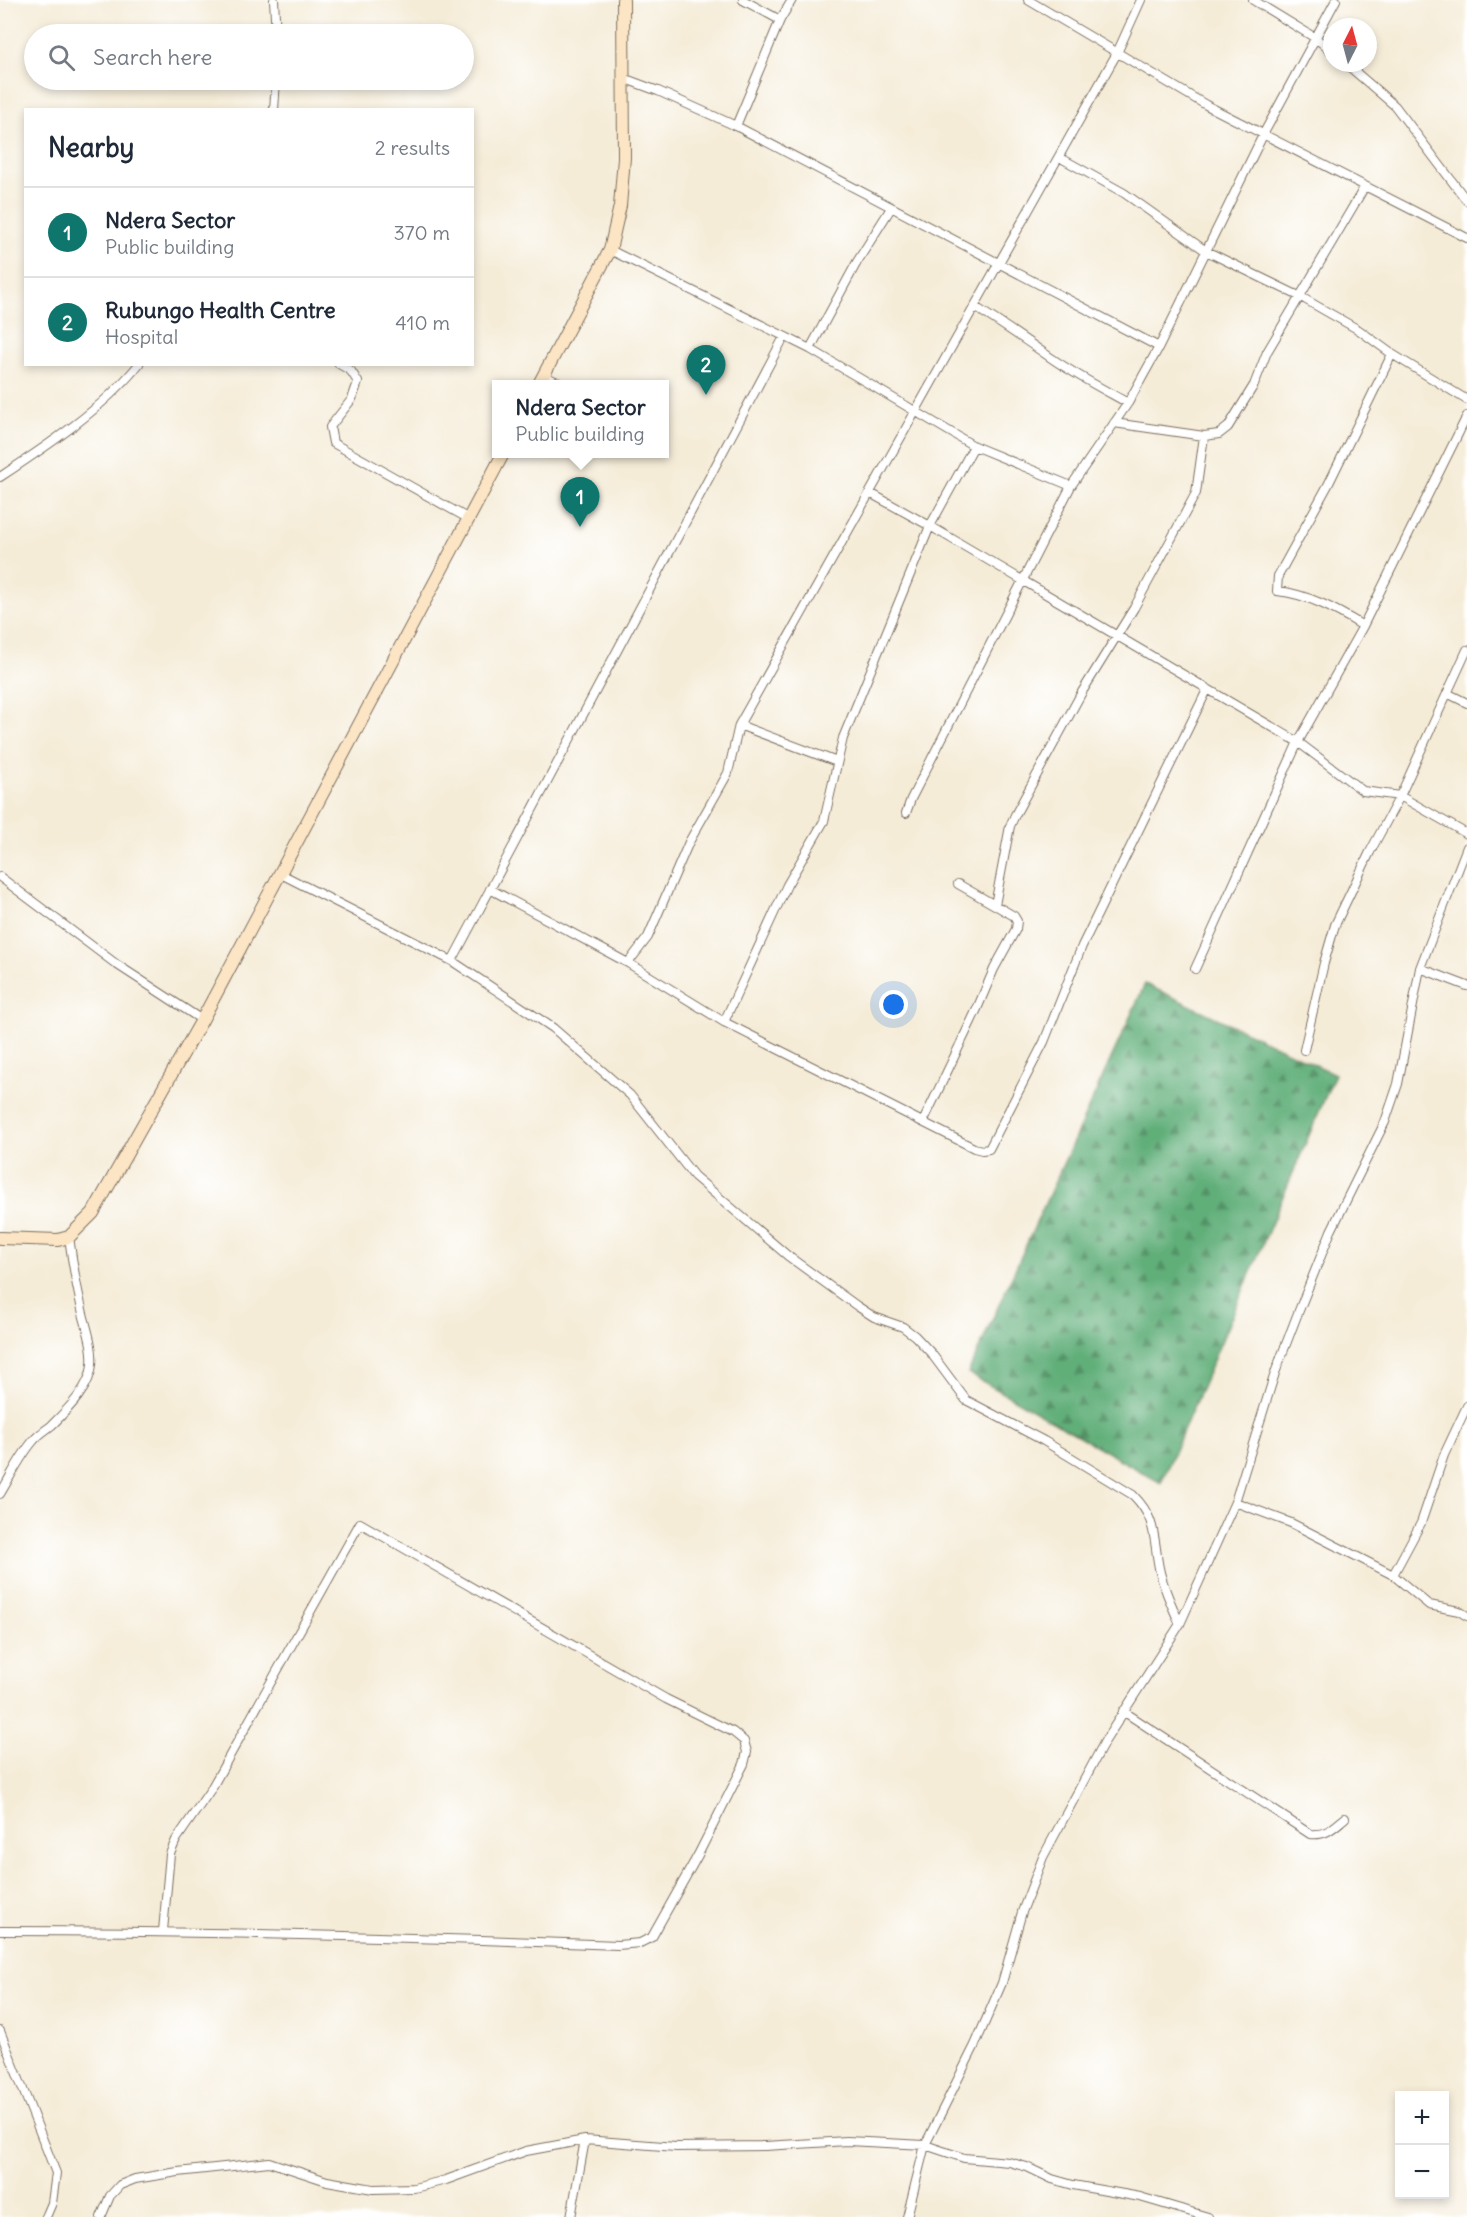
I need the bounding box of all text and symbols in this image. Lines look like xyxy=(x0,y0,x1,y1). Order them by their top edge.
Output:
north arrow xyxy=(1323,18,1377,72)
search box xyxy=(24,24,474,90)
icon: search xyxy=(45,41,78,74)
text: Search here xyxy=(93,43,212,71)
text: Nearby xyxy=(48,131,134,164)
text: 2 results xyxy=(375,135,450,160)
text: Ndera Sector xyxy=(105,206,235,234)
text: 1 xyxy=(64,220,71,245)
text: 370 m xyxy=(393,220,450,245)
text: Public building xyxy=(105,234,234,259)
text: Rubungo Health Centre xyxy=(105,296,336,324)
text: 2 xyxy=(62,310,73,335)
text: 410 m xyxy=(395,310,450,335)
text: Hospital xyxy=(105,324,178,349)
pin: 2 xyxy=(686,346,726,395)
popup xyxy=(492,380,669,458)
text: Ndera Sector xyxy=(515,393,646,421)
text: Public building xyxy=(515,421,645,446)
pin: 1 xyxy=(560,478,600,527)
your location xyxy=(879,990,908,1019)
map controls xyxy=(1395,2091,1449,2199)
button: + xyxy=(1395,2091,1449,2145)
button: − xyxy=(1395,2145,1449,2199)

